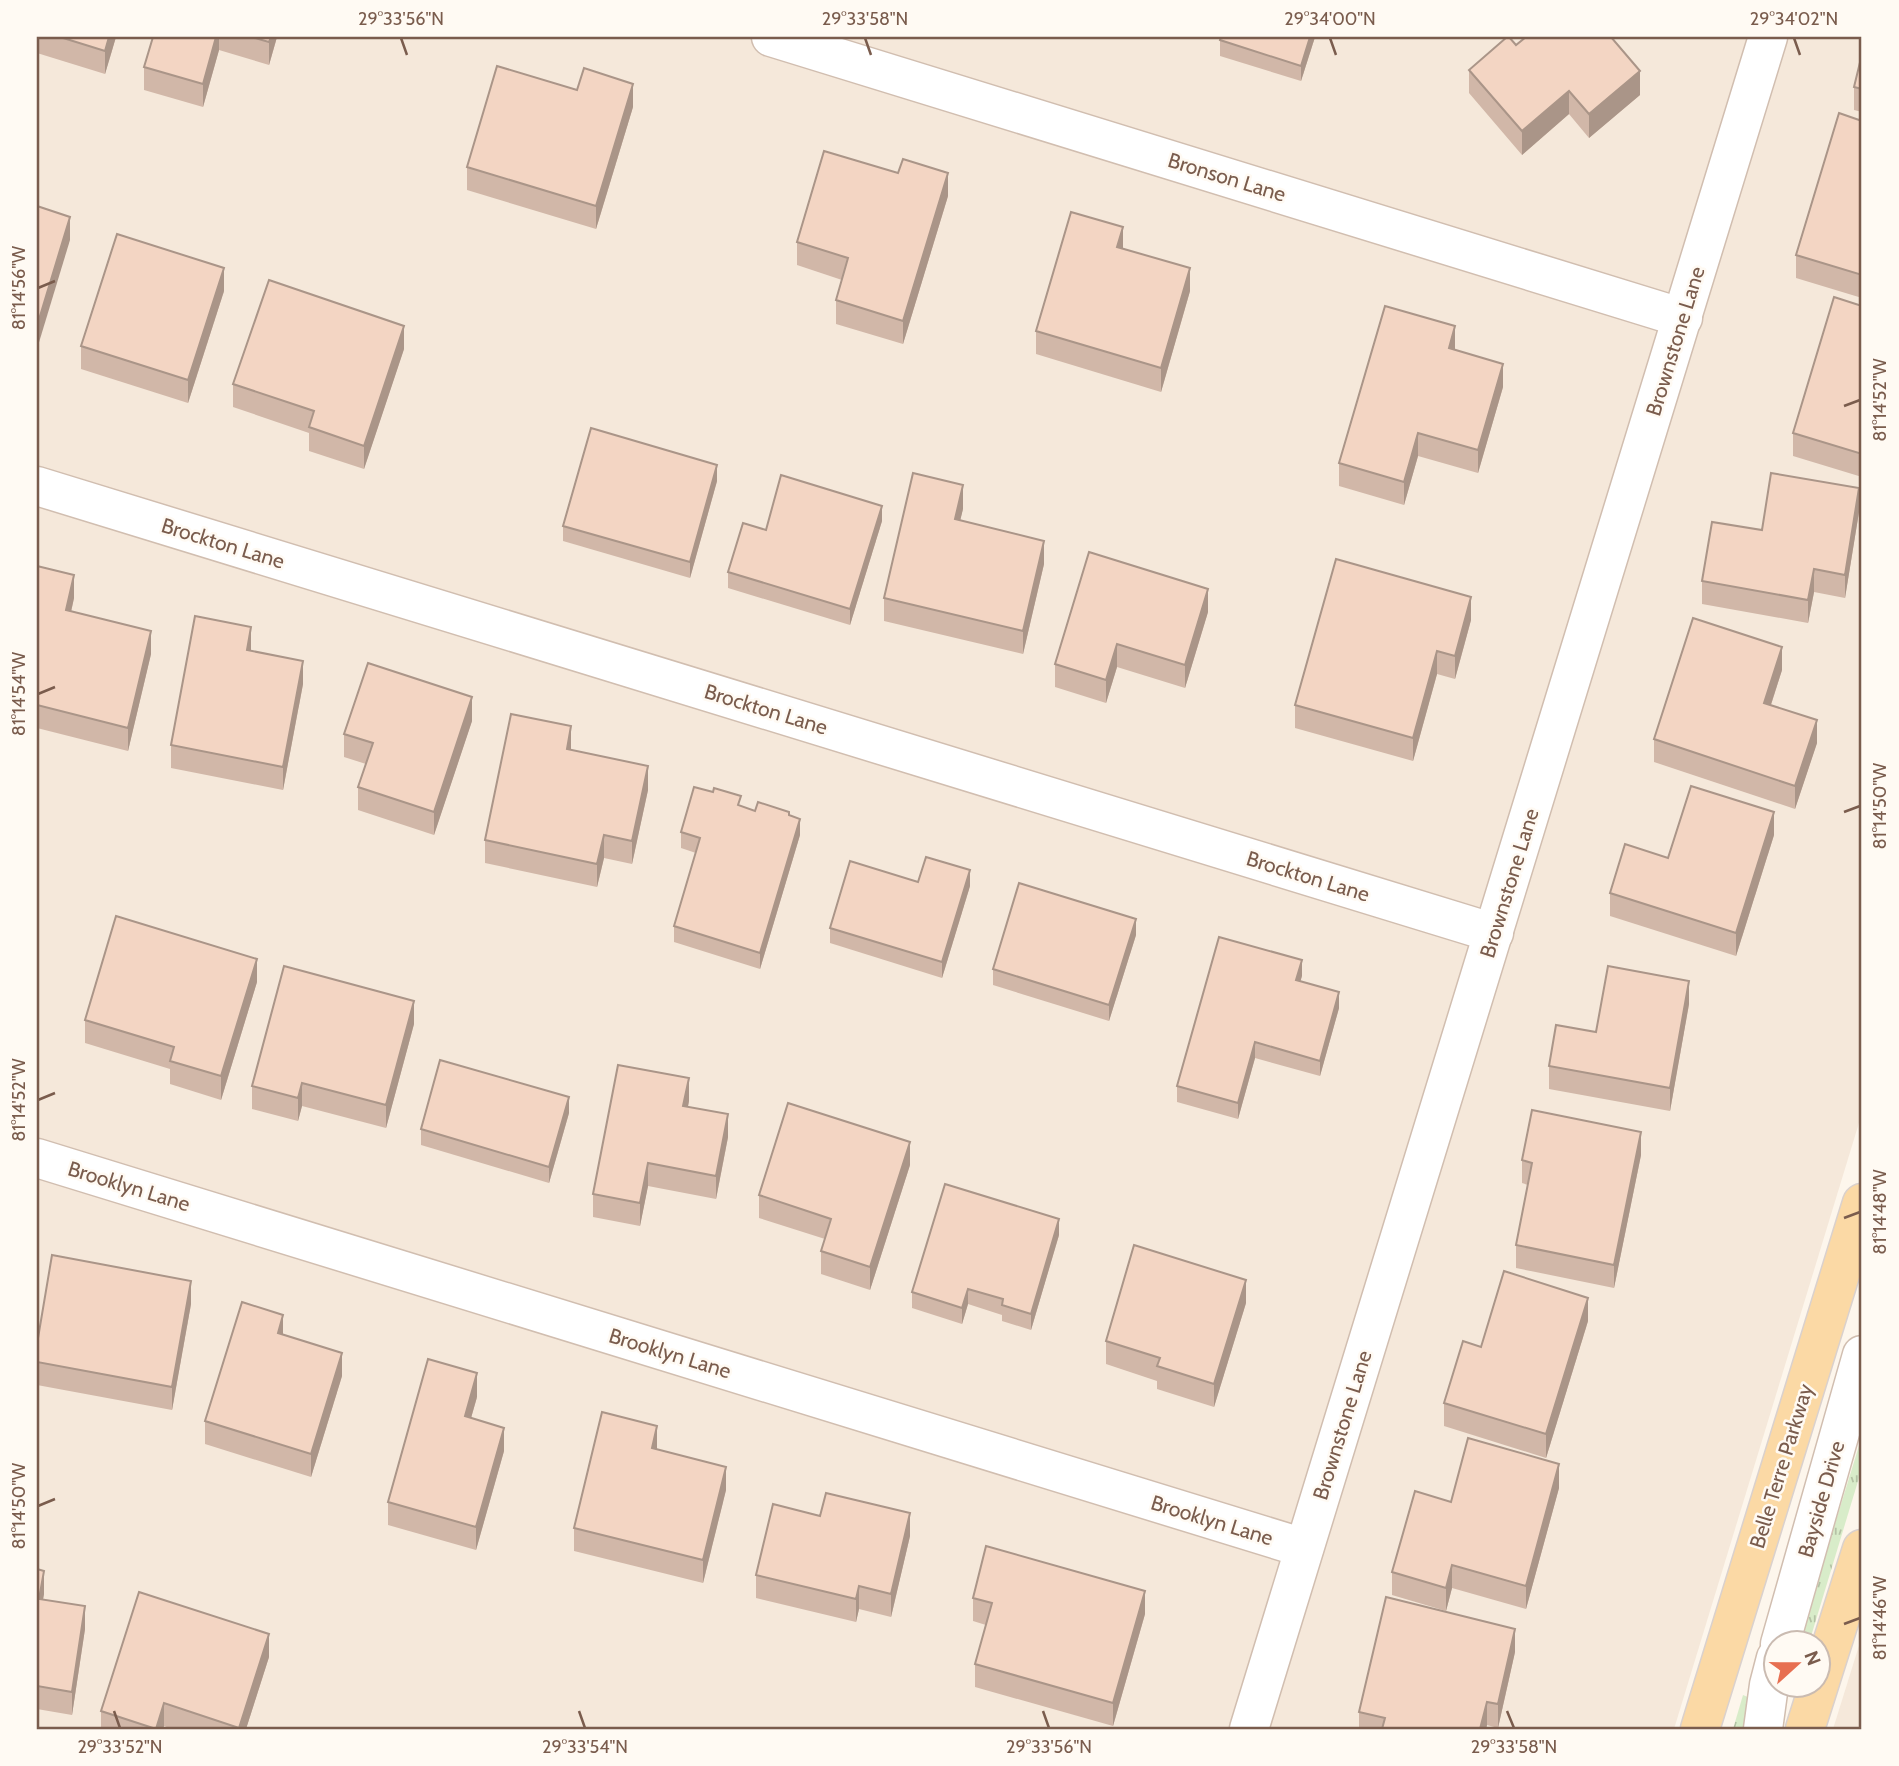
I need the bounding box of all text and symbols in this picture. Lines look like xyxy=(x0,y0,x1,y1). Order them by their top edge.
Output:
text: 29°33'56"N xyxy=(358,8,444,30)
text: 29°33'58"N xyxy=(822,8,908,30)
text: 29°34'00"N xyxy=(1284,8,1376,30)
text: 29°34'02"N xyxy=(1750,8,1838,30)
street label: Bronson Lane xyxy=(1165,147,1289,207)
text: 81°14'56"W xyxy=(8,246,30,330)
street label: Brownstone Lane xyxy=(1640,263,1710,419)
text: 81°14'52"W xyxy=(1869,358,1891,442)
street label: Brockton Lane xyxy=(158,512,288,574)
text: 81°14'54"W xyxy=(8,652,30,736)
street label: Brockton Lane xyxy=(701,678,831,740)
text: 81°14'50"W xyxy=(1869,763,1891,849)
street label: Brownstone Lane xyxy=(1474,805,1544,961)
street label: Brockton Lane xyxy=(1243,845,1373,907)
text: 81°14'52"W xyxy=(8,1058,30,1142)
street label: Brooklyn Lane xyxy=(65,1156,193,1216)
text: 81°14'48"W xyxy=(1869,1170,1891,1254)
street label: Brooklyn Lane xyxy=(606,1323,734,1383)
street label: Brownstone Lane xyxy=(1307,1347,1377,1503)
street label: Belle Terre Parkway xyxy=(1744,1380,1818,1551)
street label: Bayside Drive xyxy=(1792,1438,1850,1560)
text: 81°14'50"W xyxy=(8,1463,30,1549)
street label: Brooklyn Lane xyxy=(1148,1490,1276,1550)
text: 81°14'46"W xyxy=(1869,1576,1891,1660)
north arrow xyxy=(1762,1630,1832,1700)
text: N xyxy=(1799,1648,1826,1668)
text: 29°33'52"N xyxy=(77,1736,163,1758)
text: 29°33'54"N xyxy=(542,1736,628,1758)
text: 29°33'56"N xyxy=(1006,1736,1092,1758)
text: 29°33'58"N xyxy=(1471,1736,1557,1758)

